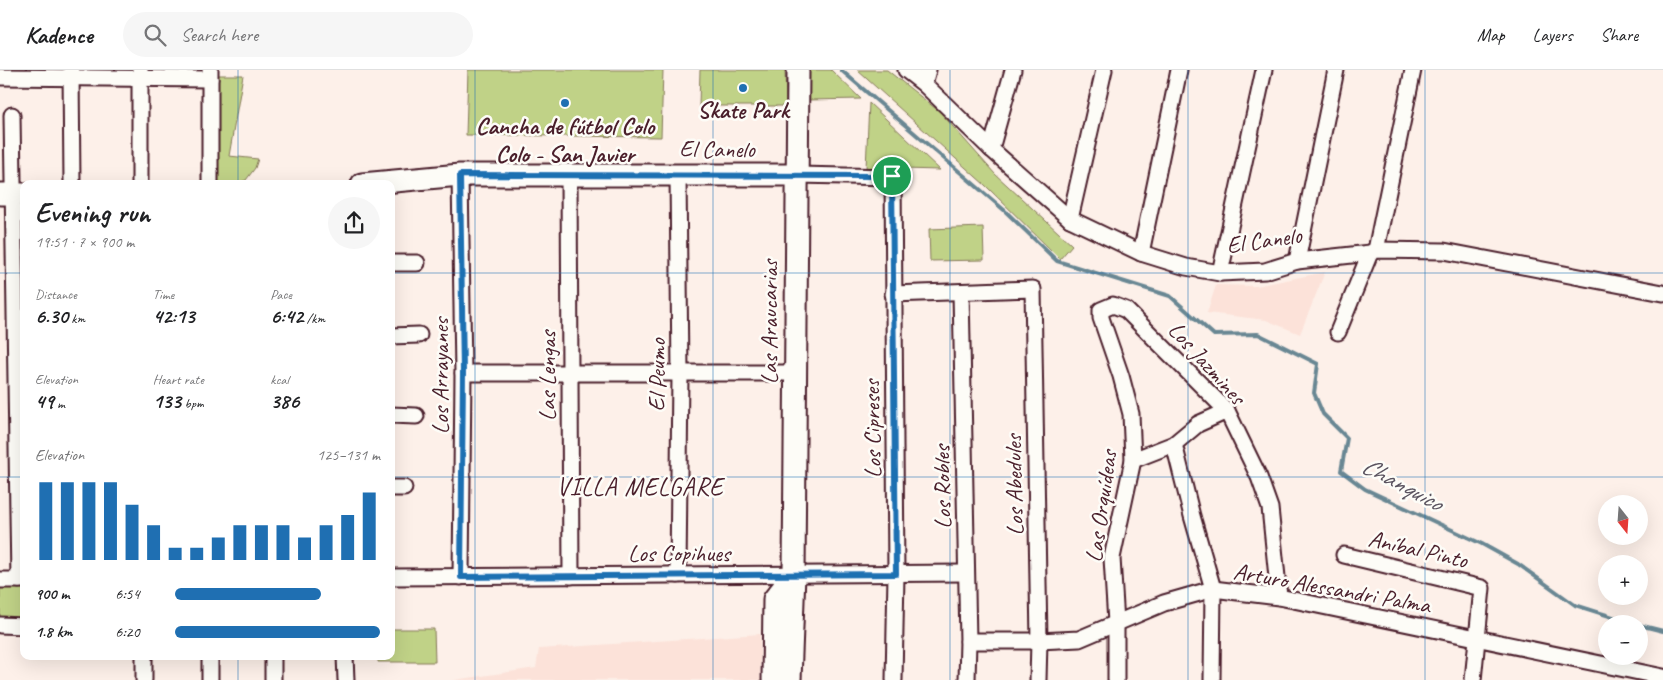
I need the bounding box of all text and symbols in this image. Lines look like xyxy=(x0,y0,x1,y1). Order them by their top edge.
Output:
search box xyxy=(123,12,473,57)
text: Kadence xyxy=(25,20,93,50)
icon: search xyxy=(141,21,169,49)
text: Search here xyxy=(181,23,258,47)
text: Map xyxy=(1477,24,1505,46)
text: Layers xyxy=(1533,24,1572,46)
text: Share xyxy=(1600,24,1638,46)
marker: Skate Park xyxy=(737,82,749,94)
place label: Skate Park xyxy=(697,95,791,125)
marker: Cancha de fútbol Colo Colo - San Javier xyxy=(559,97,571,109)
place label: Cancha de fútbol Colo Colo - San Javier xyxy=(476,111,657,169)
street label: El Canelo xyxy=(679,134,756,164)
pin xyxy=(871,155,913,197)
icon: arrive xyxy=(878,162,906,190)
text: Evening run xyxy=(35,195,150,230)
button: share xyxy=(328,197,380,249)
street label: El Canelo xyxy=(1225,220,1305,260)
text: 19:51 · 7 × 900 m xyxy=(35,232,134,252)
street label: Las Araucarias xyxy=(754,258,784,384)
text: Distance xyxy=(35,286,77,303)
text: Time xyxy=(153,286,174,303)
text: Pace xyxy=(270,286,292,303)
text: 6.30 xyxy=(35,303,68,329)
text: 42:13 xyxy=(153,303,195,329)
text: 6:42 xyxy=(270,303,303,329)
text: km xyxy=(68,310,85,327)
text: /km xyxy=(303,310,325,327)
street label: Los Jazmines xyxy=(1162,315,1253,412)
street label: Los Arrayanes xyxy=(425,316,455,434)
street label: Las Lengas xyxy=(532,328,562,421)
street label: El Peumo xyxy=(642,337,672,412)
text: Elevation xyxy=(35,371,78,388)
text: Heart rate xyxy=(153,371,204,388)
text: kcal xyxy=(270,371,289,388)
street label: Los Cipreses xyxy=(856,378,888,478)
text: 49 xyxy=(35,388,54,414)
text: 133 xyxy=(153,388,181,414)
text: 386 xyxy=(270,388,299,414)
text: m xyxy=(54,395,65,412)
text: bpm xyxy=(181,395,204,412)
street label: Los Abedules xyxy=(998,432,1030,536)
street label: Los Robles xyxy=(926,442,958,529)
text: Elevation xyxy=(35,445,84,465)
text: 125–131 m xyxy=(317,445,380,465)
street label: Las Orquídeas xyxy=(1078,446,1124,564)
water label: Chanquico xyxy=(1356,450,1451,520)
district label: VILLA MELGARE xyxy=(557,471,725,503)
north arrow xyxy=(1598,495,1648,545)
map controls xyxy=(1598,495,1648,665)
street label: Aníbal Pinto xyxy=(1366,523,1472,575)
street label: Los Copihues xyxy=(628,538,733,568)
button: + xyxy=(1598,555,1648,605)
street label: Arturo Alessandri Palma xyxy=(1231,556,1434,620)
text: 900 m xyxy=(35,584,69,604)
text: 6:54 xyxy=(115,584,140,604)
button: − xyxy=(1598,615,1648,665)
text: 1.8 km xyxy=(35,622,72,642)
text: 6:20 xyxy=(115,622,140,642)

